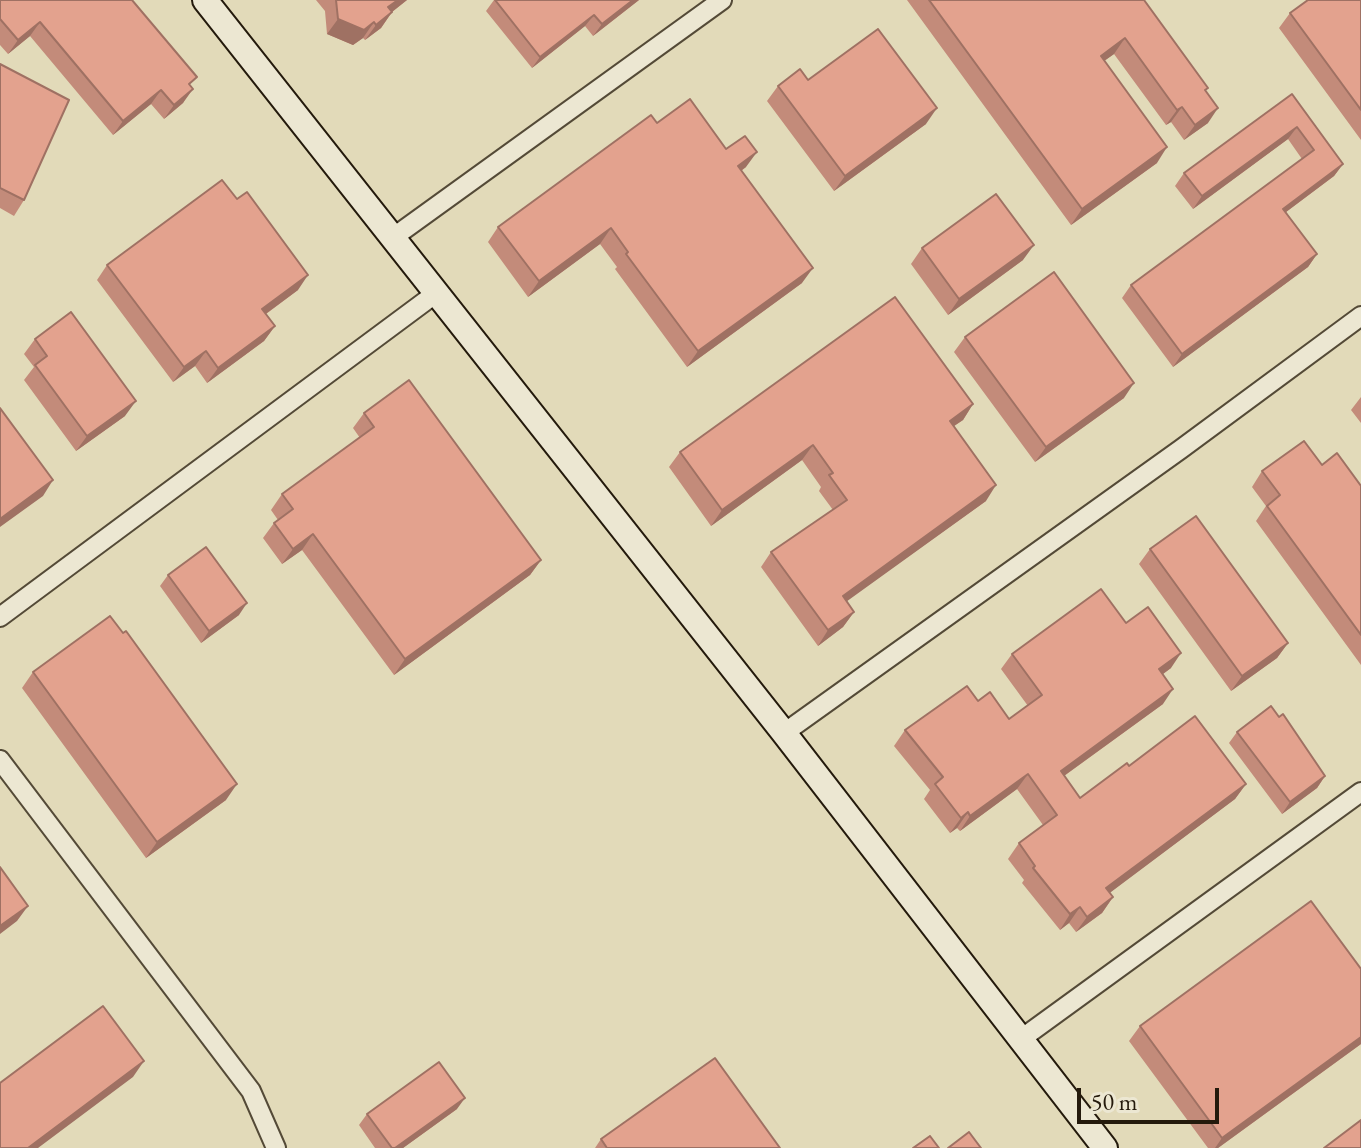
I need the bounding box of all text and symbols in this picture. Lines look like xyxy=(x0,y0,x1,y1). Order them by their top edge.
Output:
scale bar xyxy=(1081,1072,1223,1122)
text: 50 m xyxy=(1091,1086,1138,1117)

